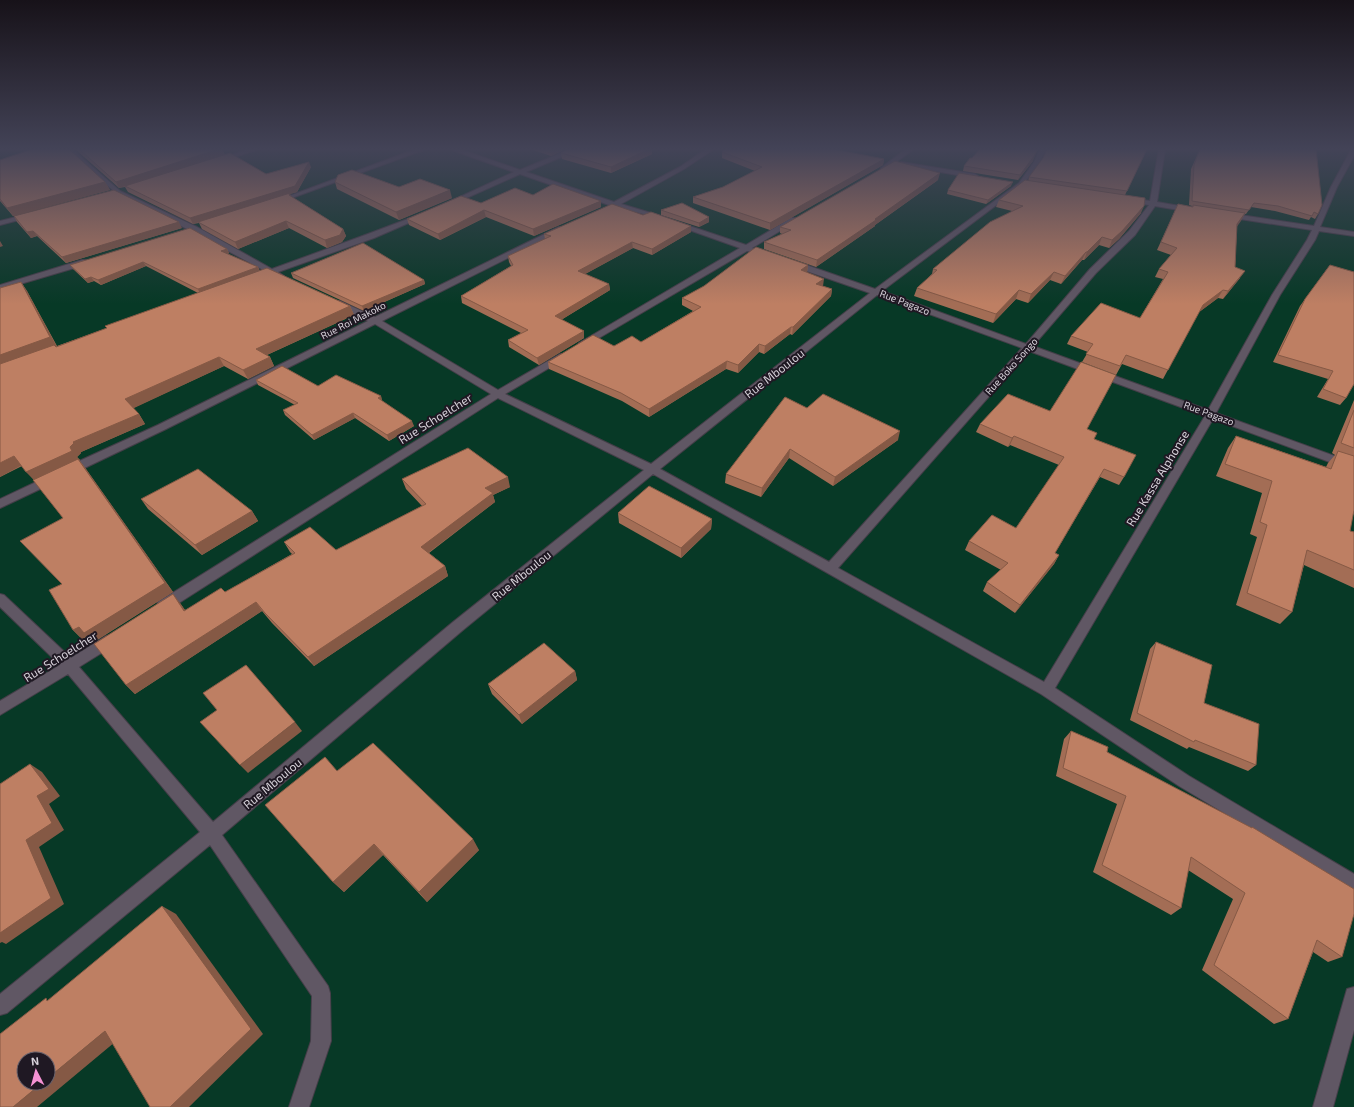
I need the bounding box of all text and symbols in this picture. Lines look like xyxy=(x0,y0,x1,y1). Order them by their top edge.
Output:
street label: Rue Pagazo xyxy=(878,287,932,317)
street label: Rue Roi Makoko xyxy=(318,298,388,342)
street label: Rue Boko Songo xyxy=(982,335,1040,397)
street label: Rue Mboulou xyxy=(741,345,807,401)
street label: Rue Schoelcher xyxy=(396,390,474,446)
street label: Rue Pagazo xyxy=(1182,398,1236,428)
street label: Rue Kassa Alphonse xyxy=(1123,427,1191,529)
street label: Rue Mboulou xyxy=(489,547,553,603)
street label: Rue Schoelcher xyxy=(21,628,99,684)
street label: Rue Mboulou xyxy=(240,755,304,811)
north arrow xyxy=(16,1051,56,1091)
text: N xyxy=(30,1054,40,1067)

